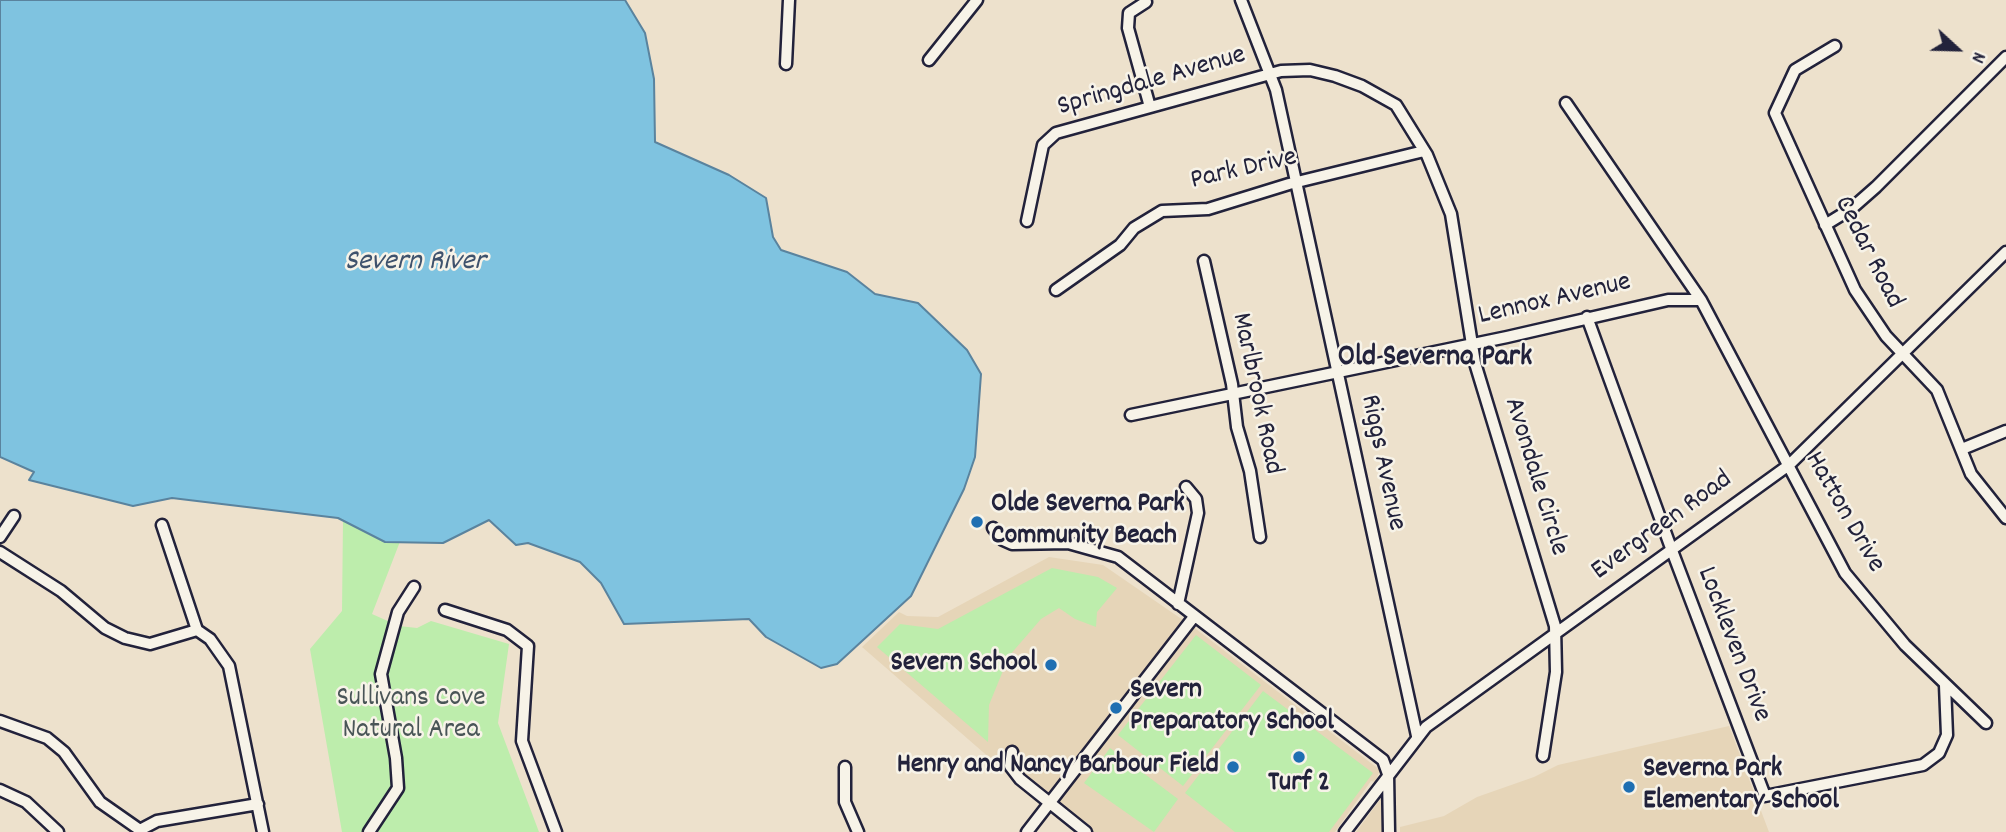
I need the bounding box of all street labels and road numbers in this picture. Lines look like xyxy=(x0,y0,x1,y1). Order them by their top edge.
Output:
street label: Springdale Avenue xyxy=(1054,40,1250,126)
street label: Park Drive xyxy=(1188,142,1300,200)
street label: Cedar Road xyxy=(1824,191,1910,315)
street label: Lennox Avenue xyxy=(1475,267,1635,335)
street label: Marlbrook Road xyxy=(1221,310,1289,478)
street label: Riggs Avenue xyxy=(1350,392,1412,534)
street label: Avondale Circle xyxy=(1494,394,1574,560)
street label: Hatton Drive xyxy=(1795,447,1891,579)
street label: Evergreen Road xyxy=(1586,465,1740,589)
street label: Lockleven Drive xyxy=(1687,563,1777,727)

